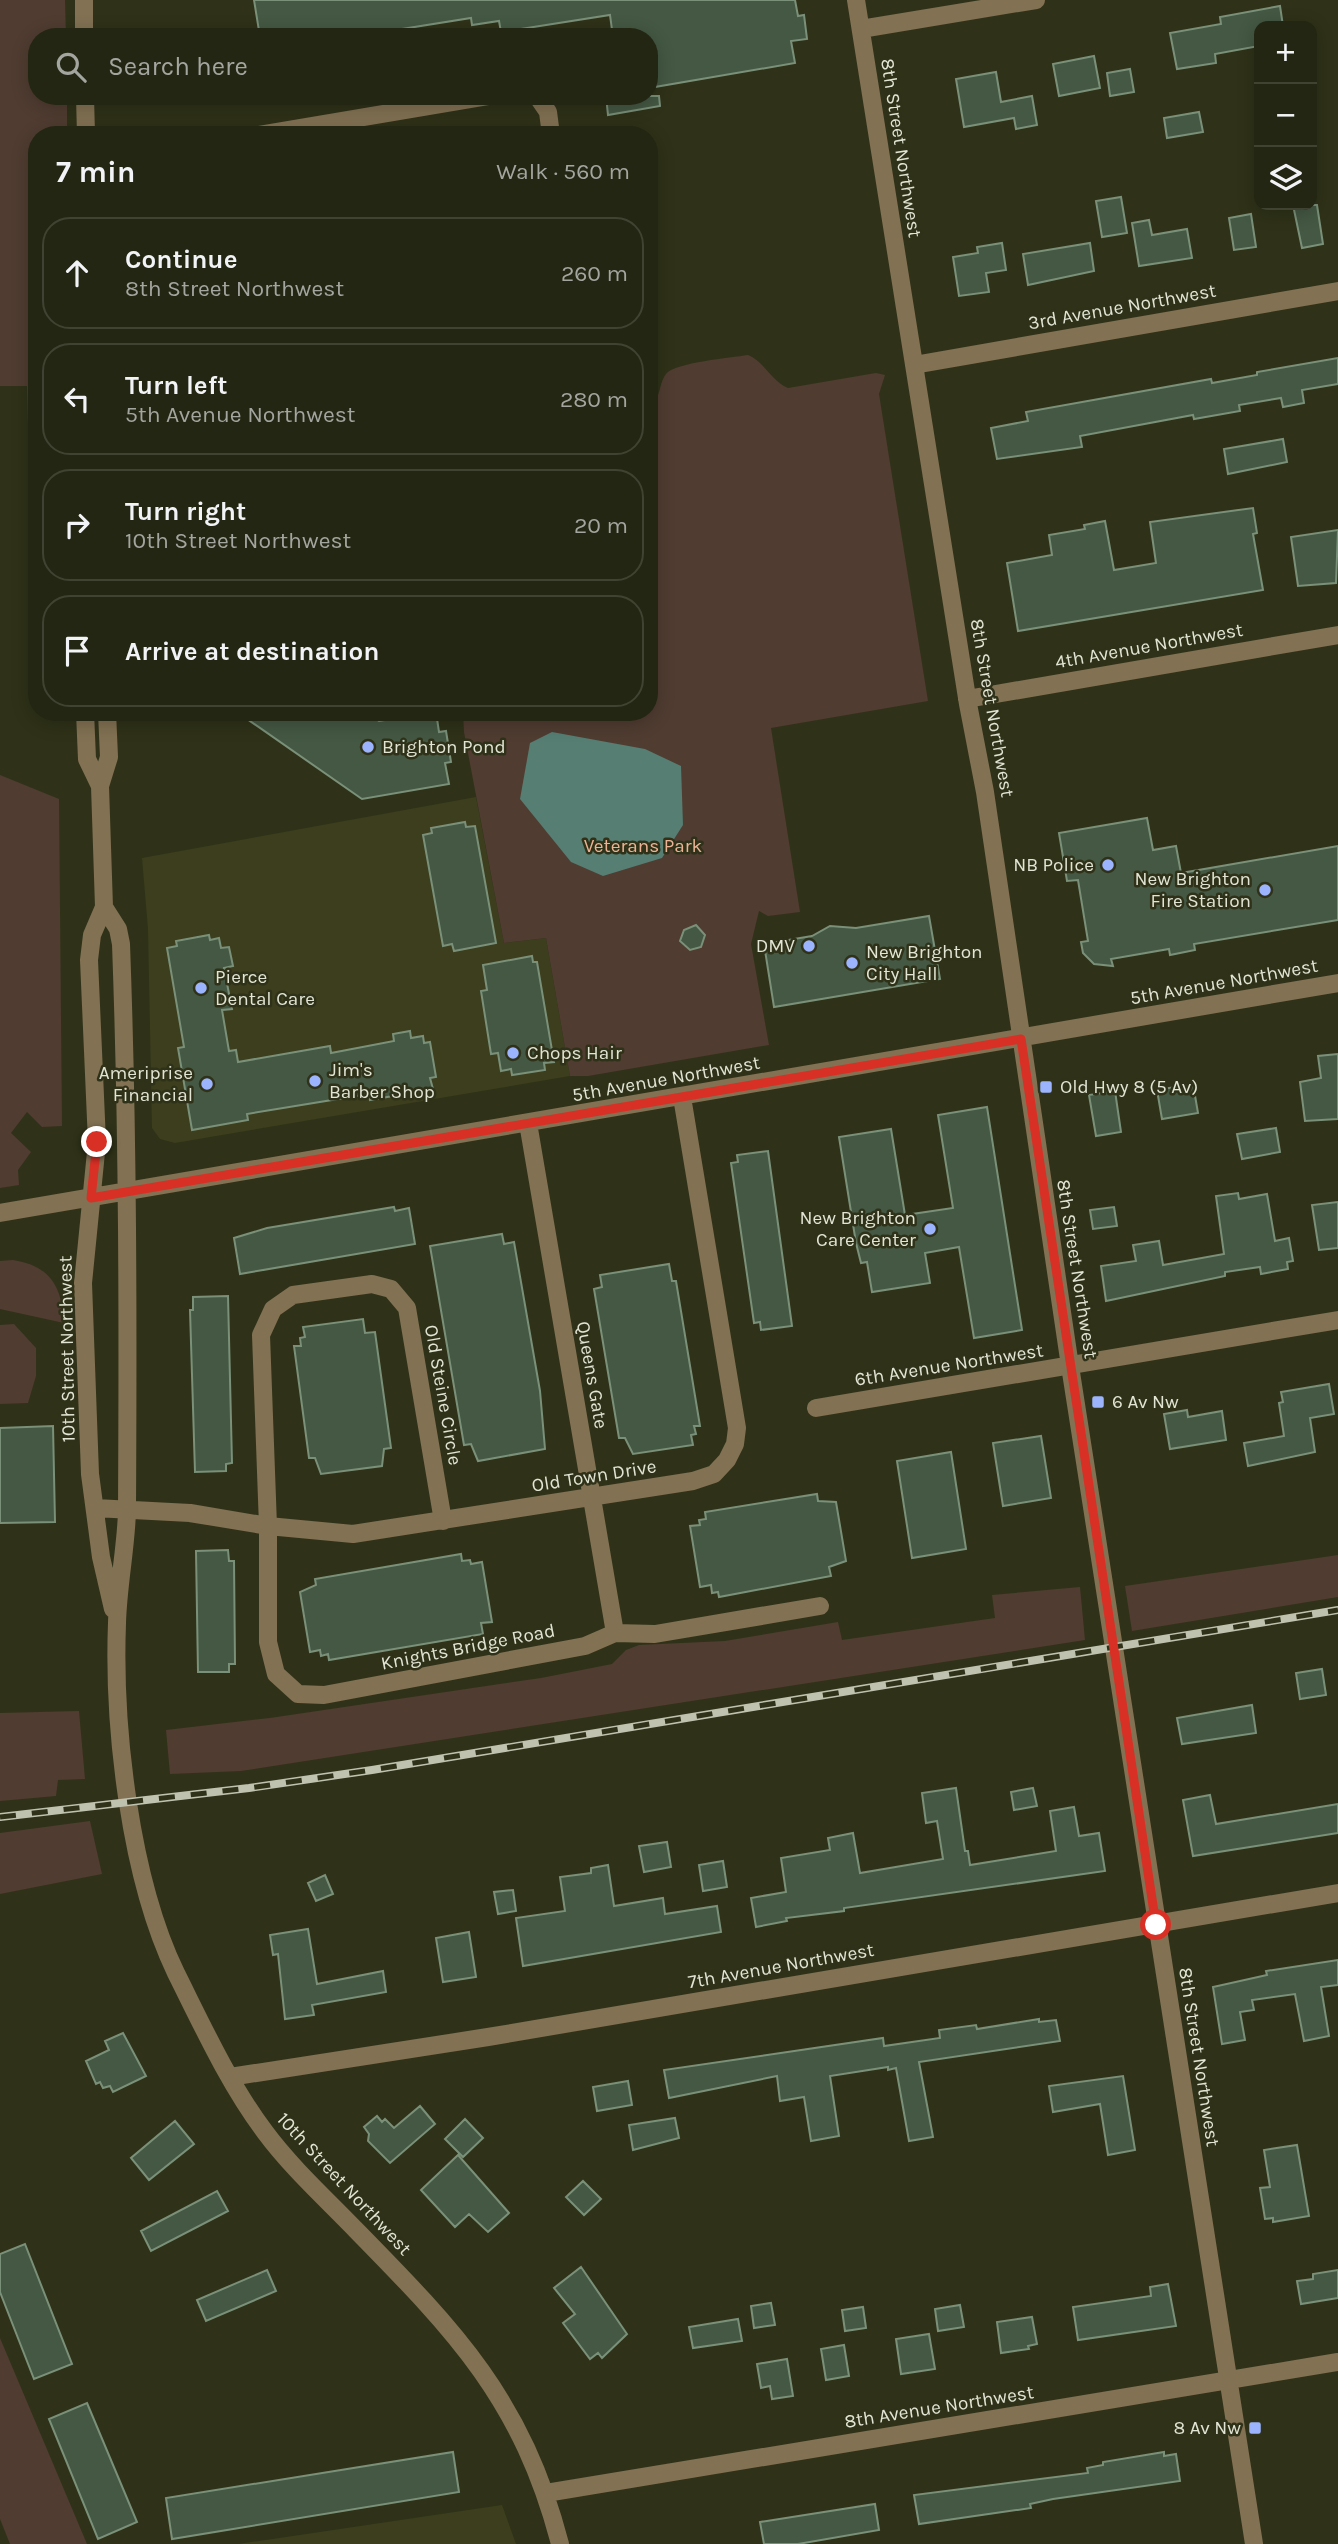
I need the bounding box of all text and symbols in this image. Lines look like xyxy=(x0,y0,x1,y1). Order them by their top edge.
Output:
map controls xyxy=(1254,21,1317,210)
button: + xyxy=(1254,21,1317,84)
search box xyxy=(28,28,658,105)
icon: search xyxy=(52,48,90,86)
text: Search here xyxy=(108,51,248,82)
street label: 8th Street Northwest xyxy=(876,57,926,239)
button: − xyxy=(1254,84,1317,147)
button: layers xyxy=(1254,147,1317,210)
text: 7 min xyxy=(56,154,136,190)
text: Walk · 560 m xyxy=(496,158,630,185)
text: Continue xyxy=(125,244,237,275)
icon: ahead xyxy=(58,254,96,292)
text: 260 m xyxy=(561,260,628,287)
text: 8th Street Northwest xyxy=(125,275,344,302)
street label: 3rd Avenue Northwest xyxy=(1026,280,1218,334)
text: Turn left xyxy=(125,370,227,401)
icon: left xyxy=(58,380,96,418)
text: 280 m xyxy=(560,386,628,413)
text: 5th Avenue Northwest xyxy=(125,401,355,428)
text: Turn right xyxy=(125,496,246,527)
icon: right xyxy=(58,506,96,544)
text: 20 m xyxy=(574,512,628,539)
text: 10th Street Northwest xyxy=(125,527,351,554)
street label: 8th Street Northwest xyxy=(965,617,1019,799)
street label: 4th Avenue Northwest xyxy=(1053,619,1245,673)
icon: arrive xyxy=(58,632,96,670)
text: Arrive at destination xyxy=(125,636,379,667)
place label: Brighton Pond xyxy=(382,736,506,758)
marker: Brighton Pond xyxy=(360,739,376,755)
park label: Veterans Park xyxy=(584,835,703,857)
place label: NB Police xyxy=(1013,854,1094,876)
marker: NB Police xyxy=(1100,857,1116,873)
place label: New Brighton Fire Station xyxy=(1134,868,1251,912)
marker: New Brighton Fire Station xyxy=(1257,882,1273,898)
place label: DMV xyxy=(756,935,795,957)
marker: DMV xyxy=(801,938,817,954)
place label: New Brighton City Hall xyxy=(866,941,983,985)
marker: New Brighton City Hall xyxy=(844,955,860,971)
street label: 5th Avenue Northwest xyxy=(1128,955,1320,1009)
place label: Pierce Dental Care xyxy=(215,966,315,1010)
marker: Pierce Dental Care xyxy=(193,980,209,996)
place label: Chops Hair xyxy=(527,1042,622,1064)
marker: Chops Hair xyxy=(505,1045,521,1061)
street label: 5th Avenue Northwest xyxy=(570,1052,762,1106)
place label: Jim's Barber Shop xyxy=(329,1059,435,1103)
place label: Ameriprise Financial xyxy=(99,1062,193,1106)
marker: Jim's Barber Shop xyxy=(307,1073,323,1089)
marker: Ameriprise Financial xyxy=(199,1076,215,1092)
place label: Old Hwy 8 (5 Av) xyxy=(1060,1076,1198,1098)
marker: Old Hwy 8 (5 Av) xyxy=(1038,1079,1054,1095)
route end xyxy=(81,1126,112,1157)
street label: 8th Street Northwest xyxy=(1052,1178,1102,1360)
place label: New Brighton Care Center xyxy=(799,1207,916,1251)
marker: New Brighton Care Center xyxy=(922,1221,938,1237)
street label: 10th Street Northwest xyxy=(54,1255,80,1443)
street label: Queens Gate xyxy=(572,1319,612,1431)
street label: Old Steine Circle xyxy=(420,1323,466,1467)
street label: 6th Avenue Northwest xyxy=(853,1339,1045,1391)
place label: 6 Av Nw xyxy=(1112,1391,1179,1413)
marker: 6 Av Nw xyxy=(1090,1394,1106,1410)
street label: Old Town Drive xyxy=(530,1455,658,1497)
street label: Knights Bridge Road xyxy=(379,1619,557,1675)
route start xyxy=(1140,1909,1171,1940)
street label: 7th Avenue Northwest xyxy=(686,1939,876,1993)
street label: 8th Street Northwest xyxy=(1174,1966,1224,2148)
street label: 10th Street Northwest xyxy=(272,2108,416,2260)
street label: 8th Avenue Northwest xyxy=(843,2381,1035,2433)
place label: 8 Av Nw xyxy=(1173,2417,1241,2439)
marker: 8 Av Nw xyxy=(1247,2420,1263,2436)

